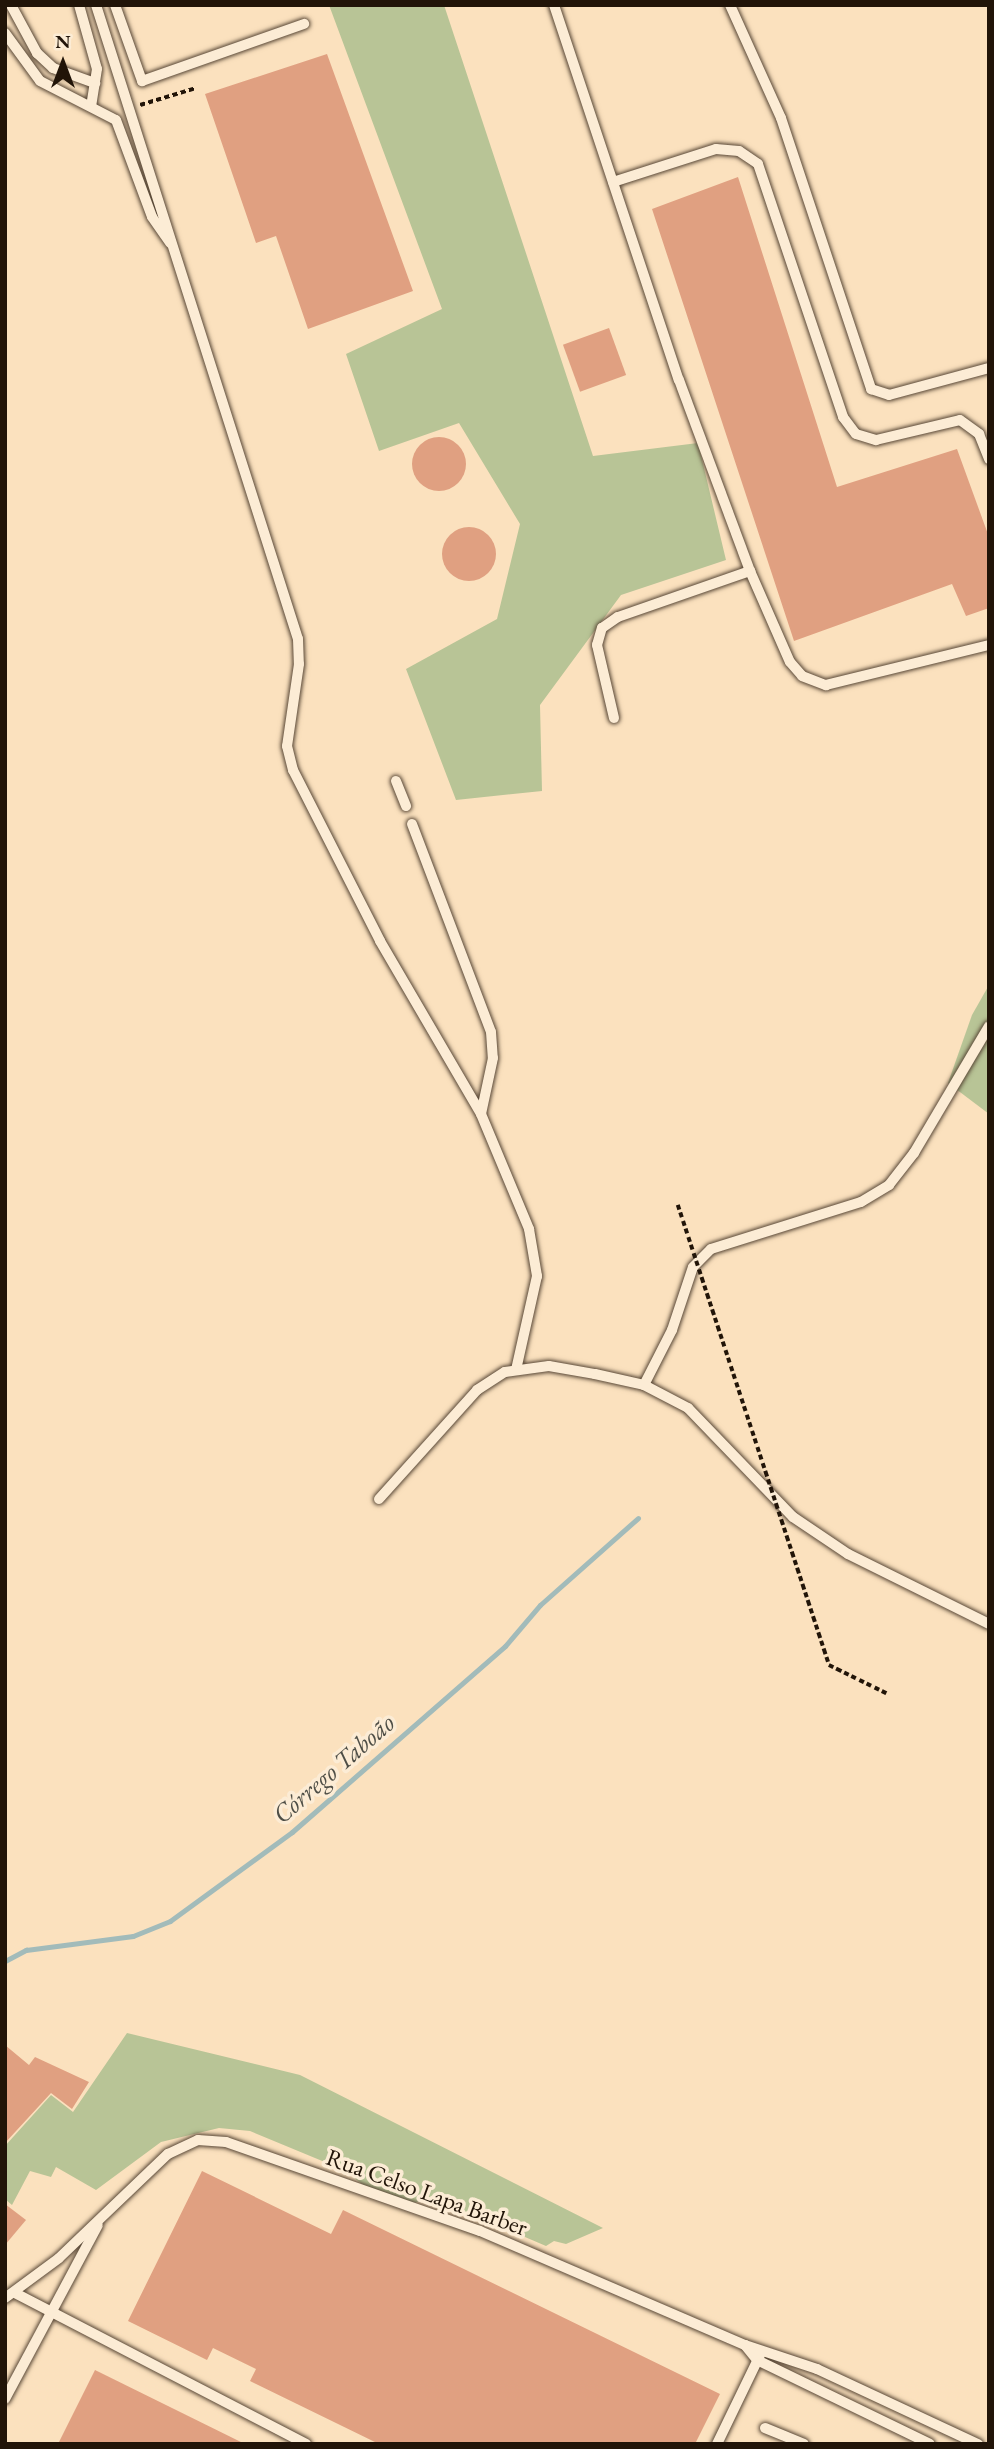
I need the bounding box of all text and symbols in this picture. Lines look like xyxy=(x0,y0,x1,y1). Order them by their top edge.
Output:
north arrow xyxy=(28,28,98,98)
text: N xyxy=(55,29,71,54)
water label: Córrego Taboão xyxy=(267,1708,401,1830)
street label: Rua Celso Lapa Barber xyxy=(322,2142,532,2242)

